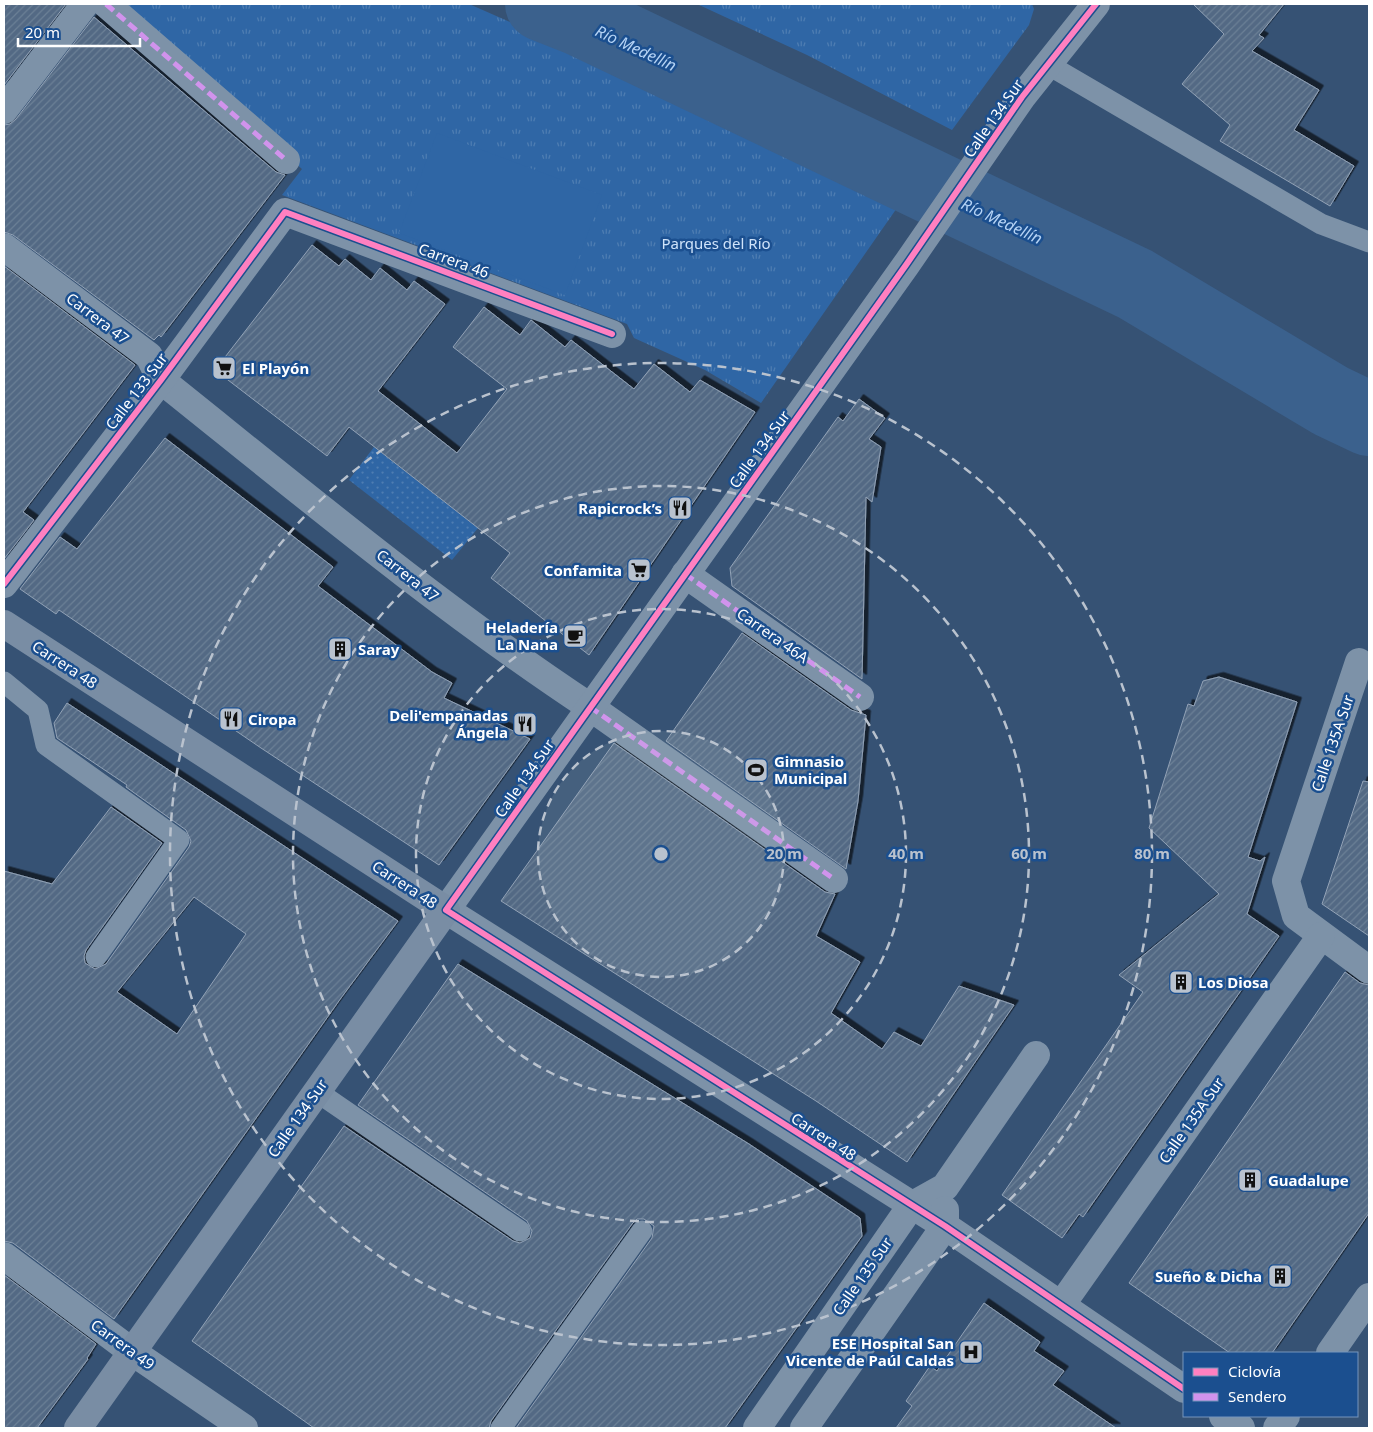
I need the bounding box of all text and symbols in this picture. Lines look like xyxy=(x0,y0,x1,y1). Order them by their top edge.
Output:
scale bar xyxy=(18,15,140,47)
water label: Río Medellín xyxy=(592,20,680,76)
text: 20 m xyxy=(25,22,60,42)
street label: Calle 134 Sur xyxy=(959,75,1027,161)
water label: Río Medellín xyxy=(958,193,1046,249)
park label: Parques del Río xyxy=(661,233,771,253)
street label: Carrera 46 xyxy=(416,238,492,282)
street label: Carrera 47 xyxy=(63,288,133,348)
street label: Calle 133 Sur xyxy=(101,349,171,433)
supermarket icon: El Playón xyxy=(211,355,237,381)
place label: El Playón xyxy=(242,358,309,378)
street label: Calle 134 Sur xyxy=(724,406,794,492)
restaurant icon: Rapicrock’s xyxy=(667,495,693,521)
place label: Rapicrock’s xyxy=(578,498,662,518)
street label: Carrera 47 xyxy=(373,544,443,606)
supermarket icon: Confamita xyxy=(626,557,652,583)
place label: Confamita xyxy=(544,560,622,580)
street label: Carrera 46A xyxy=(733,603,813,667)
place label: Heladería La Nana xyxy=(486,617,558,654)
cafe icon: Heladería La Nana xyxy=(562,623,588,649)
street label: Carrera 48 xyxy=(29,636,101,692)
building icon: Saray xyxy=(327,636,353,662)
place label: Saray xyxy=(358,639,400,659)
street label: Calle 135A Sur xyxy=(1306,692,1358,794)
place label: Deli'empanadas Ángela xyxy=(389,705,508,742)
restaurant icon: Ciropa xyxy=(218,706,244,732)
place label: Ciropa xyxy=(248,709,296,729)
restaurant icon: Deli'empanadas Ángela xyxy=(512,711,538,737)
street label: Calle 134 Sur xyxy=(490,735,558,821)
place label: Gimnasio Municipal xyxy=(774,751,847,788)
sports icon: Gimnasio Municipal xyxy=(743,757,769,783)
text: 20 m xyxy=(766,843,802,863)
text: 40 m xyxy=(888,843,924,863)
text: 60 m xyxy=(1011,843,1047,863)
text: 80 m xyxy=(1134,843,1170,863)
centre of rings xyxy=(652,845,670,863)
street label: Carrera 48 xyxy=(369,856,441,912)
building icon: Los Diosa xyxy=(1168,969,1194,995)
place label: Los Diosa xyxy=(1198,972,1269,992)
street label: Calle 135A Sur xyxy=(1154,1073,1228,1167)
street label: Calle 134 Sur xyxy=(263,1075,331,1161)
street label: Carrera 48 xyxy=(788,1108,860,1164)
building icon: Guadalupe xyxy=(1237,1167,1263,1193)
place label: Guadalupe xyxy=(1268,1170,1349,1190)
street label: Calle 135 Sur xyxy=(828,1233,896,1319)
building icon: Sueño & Dicha xyxy=(1267,1263,1293,1289)
place label: Sueño & Dicha xyxy=(1155,1266,1262,1286)
street label: Carrera 49 xyxy=(87,1314,159,1374)
place label: ESE Hospital San Vicente de Paúl Caldas xyxy=(786,1333,954,1370)
hospital icon: ESE Hospital San Vicente de Paúl Caldas xyxy=(958,1339,984,1365)
legend xyxy=(1183,1352,1358,1417)
text: Ciclovía xyxy=(1228,1361,1281,1381)
text: Sendero xyxy=(1228,1386,1287,1406)

